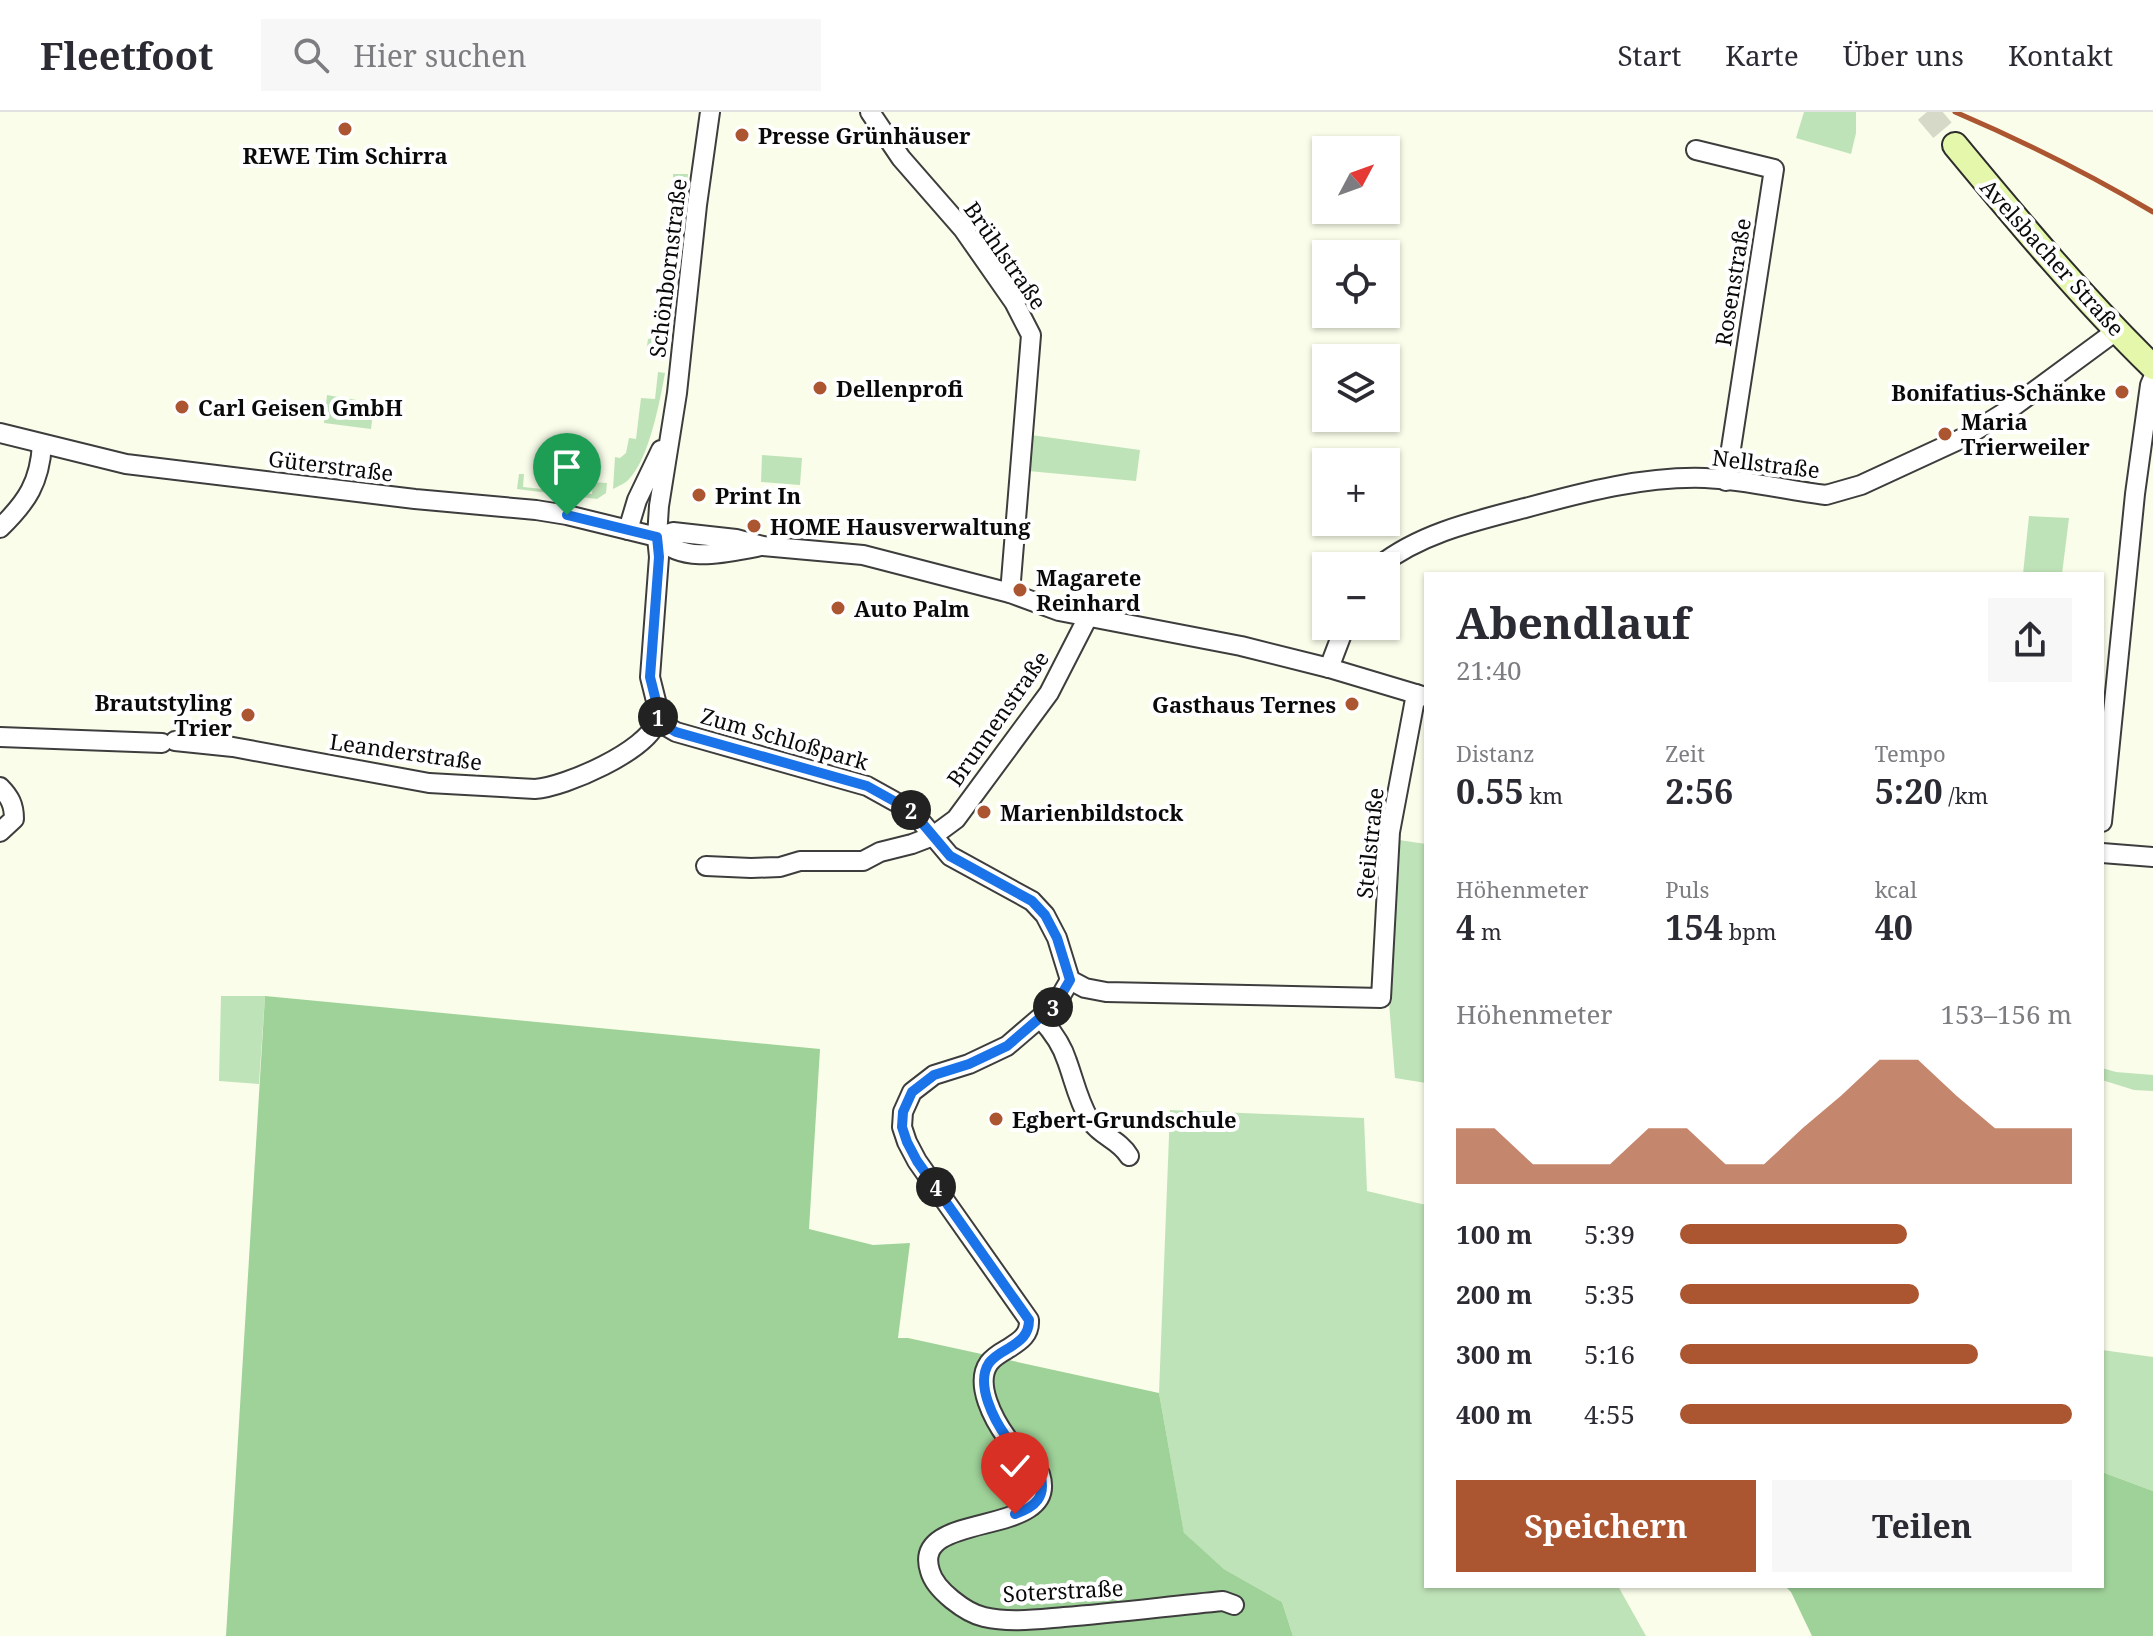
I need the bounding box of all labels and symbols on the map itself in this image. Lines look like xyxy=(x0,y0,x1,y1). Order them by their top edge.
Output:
marker: REWE Tim Schirra xyxy=(336,120,354,138)
place label: Presse Grünhäuser xyxy=(758,120,971,150)
marker: Presse Grünhäuser xyxy=(733,126,751,144)
north arrow xyxy=(1312,136,1400,224)
place label: REWE Tim Schirra xyxy=(242,140,448,170)
street label: Avelsbacher Straße xyxy=(1974,172,2132,342)
street label: Schönbornstraße xyxy=(641,177,693,359)
street label: Brühlstraße xyxy=(958,195,1054,315)
street label: Rosenstraße xyxy=(1707,216,1757,348)
place label: Dellenprofi xyxy=(836,373,963,403)
place label: Bonifatius-Schänke xyxy=(1891,377,2106,407)
marker: Dellenprofi xyxy=(811,379,829,397)
marker: Bonifatius-Schänke xyxy=(2113,383,2131,401)
place label: Carl Geisen GmbH xyxy=(198,392,403,422)
marker: Carl Geisen GmbH xyxy=(173,398,191,416)
place label: Maria Trierweiler xyxy=(1961,406,2090,461)
marker: Maria Trierweiler xyxy=(1936,425,1954,443)
pin xyxy=(533,433,601,515)
street label: Güterstraße xyxy=(267,442,395,488)
street label: Nellstraße xyxy=(1710,442,1822,484)
place label: Print In xyxy=(715,480,801,510)
marker: Print In xyxy=(690,486,708,504)
place label: HOME Hausverwaltung xyxy=(770,511,1031,541)
marker: HOME Hausverwaltung xyxy=(745,517,763,535)
place label: Magarete Reinhard xyxy=(1036,562,1141,617)
marker: Magarete Reinhard xyxy=(1011,581,1029,599)
place label: Auto Palm xyxy=(854,593,970,623)
marker: Auto Palm xyxy=(829,599,847,617)
street label: Brunnenstraße xyxy=(939,644,1055,792)
place label: Brautstyling Trier xyxy=(95,687,233,742)
place label: Gasthaus Ternes xyxy=(1152,689,1336,719)
marker: Gasthaus Ternes xyxy=(1343,695,1361,713)
pin: 1 xyxy=(638,697,678,737)
street label: Zum Schloßpark xyxy=(698,700,872,776)
marker: Brautstyling Trier xyxy=(239,706,257,724)
street label: Leanderstraße xyxy=(328,725,484,777)
street label: Steilstraße xyxy=(1348,786,1390,900)
pin: 2 xyxy=(891,790,931,830)
place label: Marienbildstock xyxy=(1000,797,1183,827)
marker: Marienbildstock xyxy=(975,803,993,821)
pin: 3 xyxy=(1033,987,1073,1027)
place label: Egbert-Grundschule xyxy=(1012,1104,1237,1134)
marker: Egbert-Grundschule xyxy=(987,1110,1005,1128)
pin: 4 xyxy=(916,1167,956,1207)
pin xyxy=(981,1432,1049,1514)
street label: Soterstraße xyxy=(1002,1572,1124,1608)

